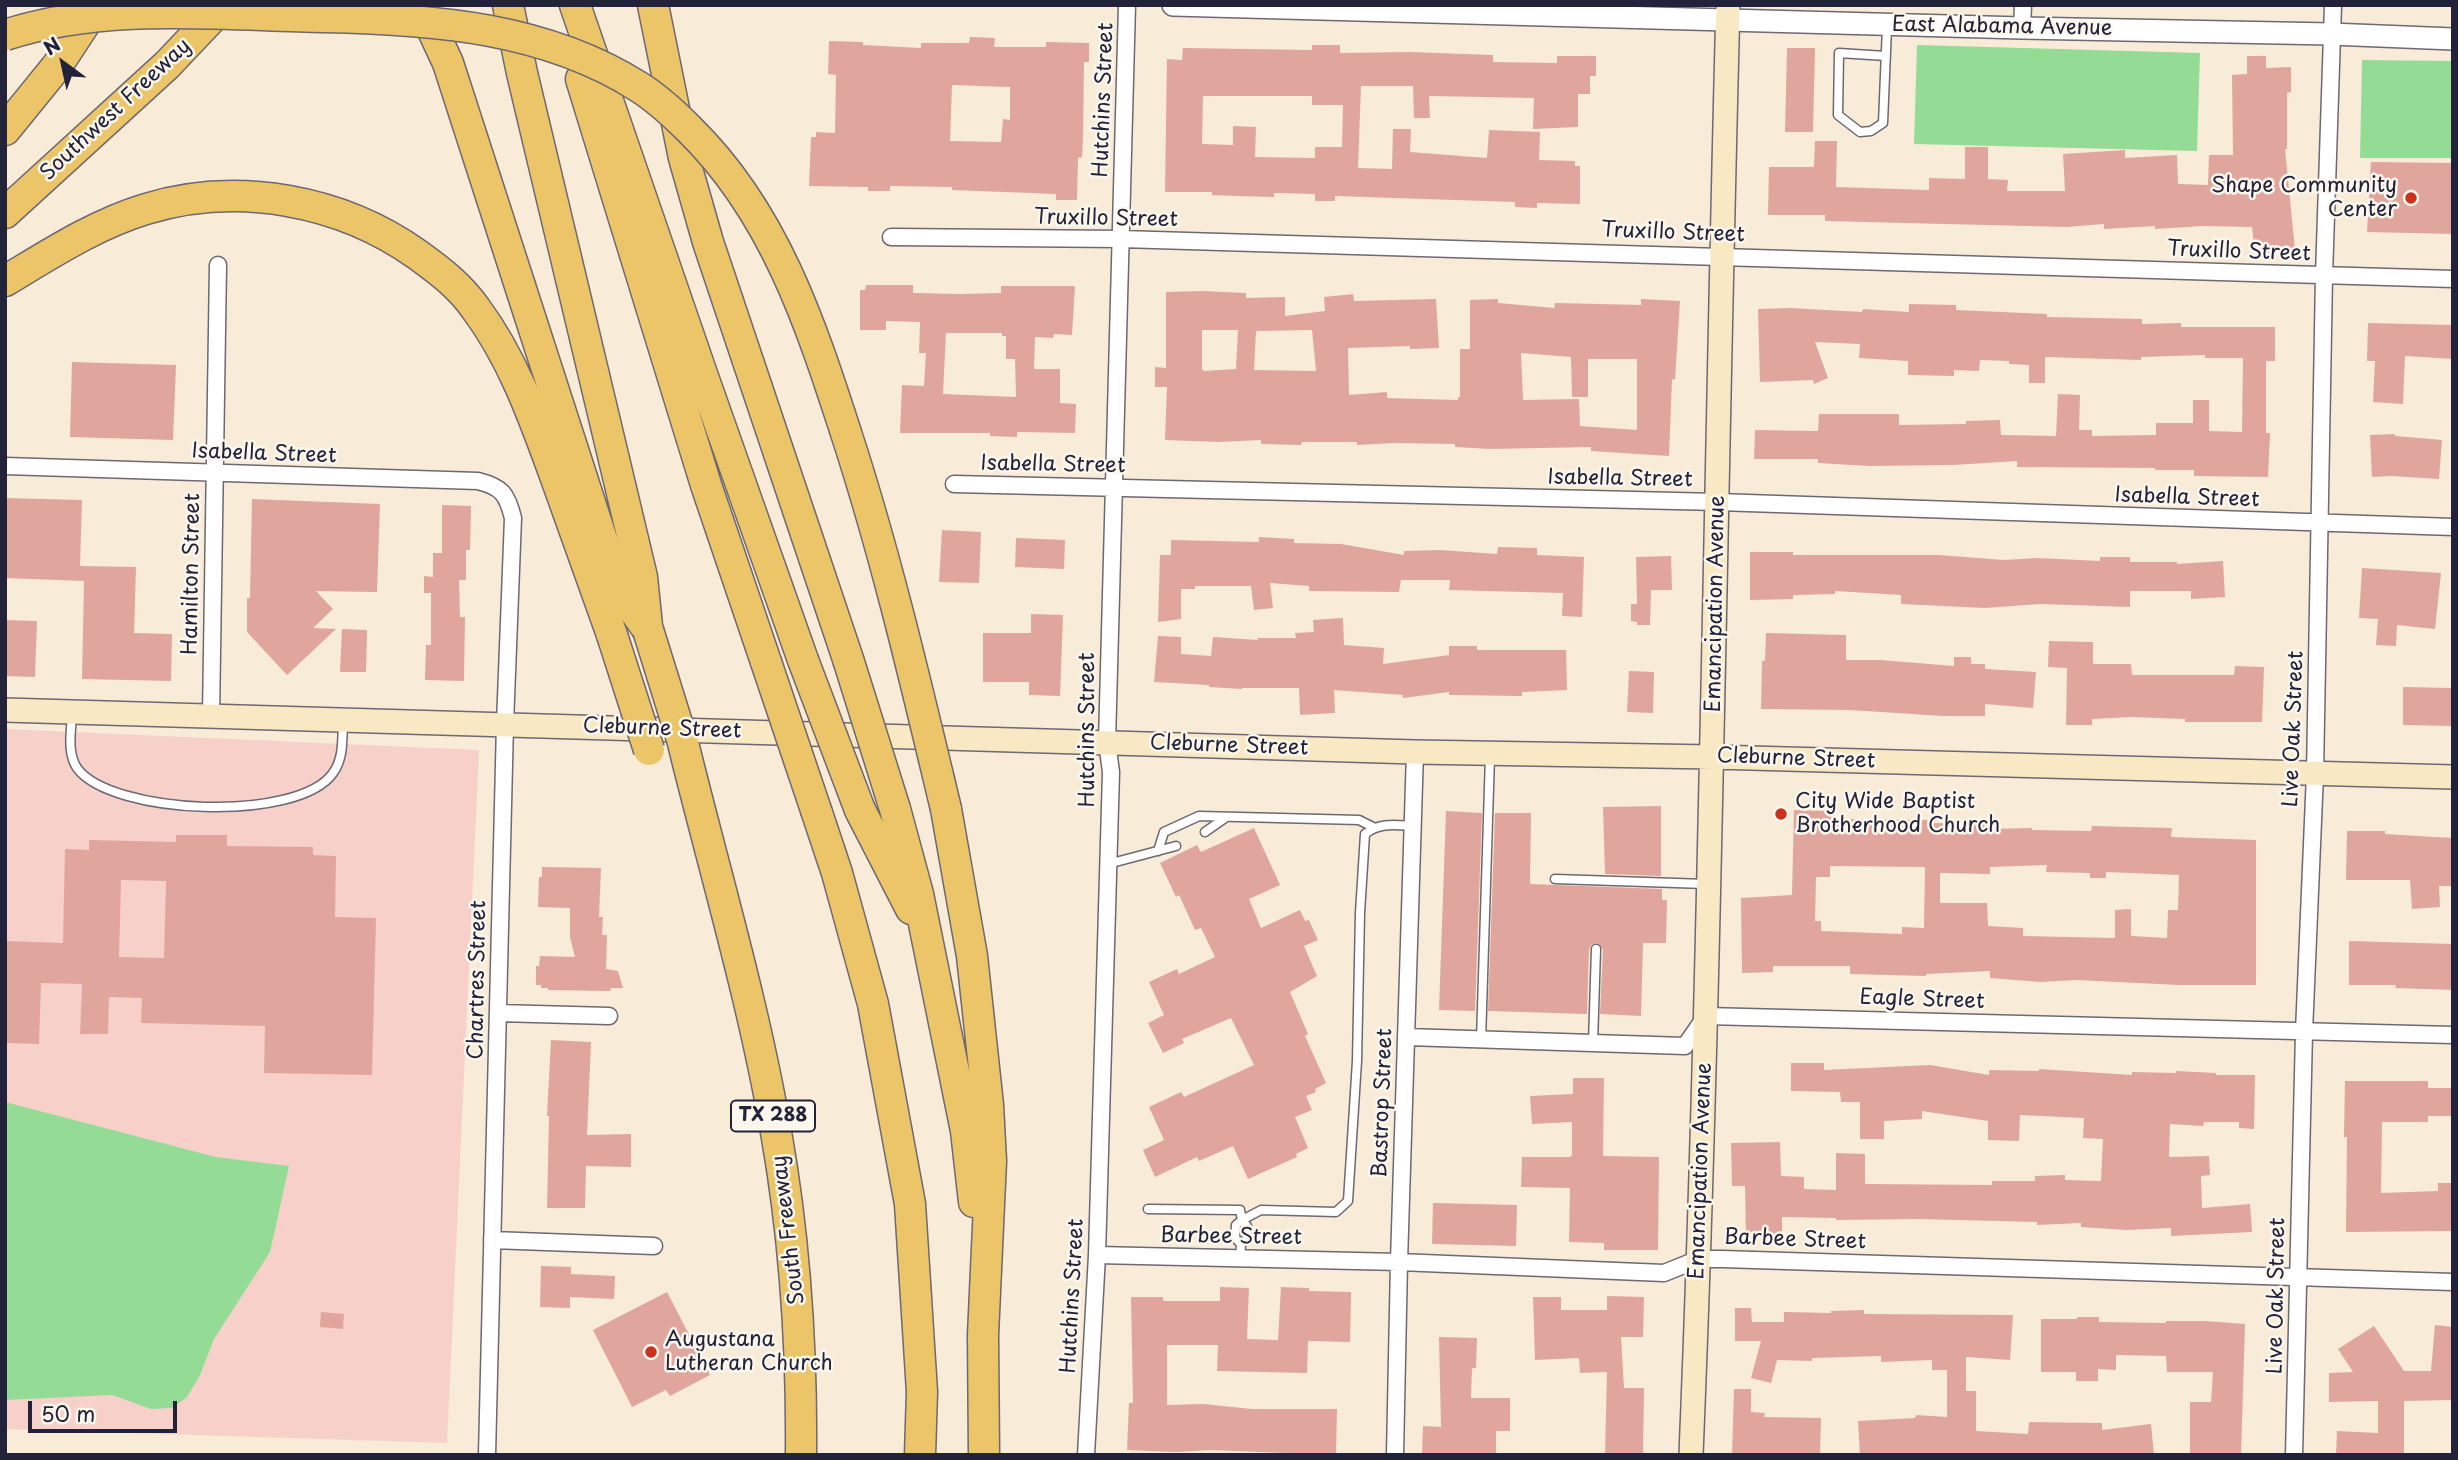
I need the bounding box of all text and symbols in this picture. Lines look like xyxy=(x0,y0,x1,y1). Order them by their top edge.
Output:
street label: East Alabama Avenue xyxy=(1892,12,2112,42)
street label: Hutchins Street xyxy=(1089,22,1119,178)
north arrow xyxy=(28,28,98,98)
text: N xyxy=(38,30,66,61)
street label: Southwest Freeway xyxy=(36,34,196,186)
place label: Shape Community Center xyxy=(2211,173,2397,223)
marker: Shape Community Center xyxy=(2403,190,2419,206)
street label: Truxillo Street xyxy=(1034,205,1178,233)
street label: Truxillo Street xyxy=(1601,218,1745,248)
street label: Truxillo Street xyxy=(2167,237,2311,267)
street label: Isabella Street xyxy=(191,439,337,469)
street label: Isabella Street xyxy=(980,451,1126,479)
street label: Isabella Street xyxy=(1547,465,1693,493)
street label: Isabella Street xyxy=(2114,483,2260,513)
street label: Hamilton Street xyxy=(178,493,206,655)
street label: Emancipation Avenue xyxy=(1702,495,1730,713)
street label: Live Oak Street xyxy=(2279,650,2309,808)
street label: Hutchins Street xyxy=(1075,652,1101,808)
street label: Cleburne Street xyxy=(582,714,742,744)
street label: Cleburne Street xyxy=(1149,731,1309,761)
street label: Cleburne Street xyxy=(1716,744,1876,774)
place label: City Wide Baptist Brotherhood Church xyxy=(1795,789,2000,839)
marker: City Wide Baptist Brotherhood Church xyxy=(1773,806,1789,822)
street label: Chartres Street xyxy=(464,900,492,1060)
street label: Eagle Street xyxy=(1859,985,1985,1015)
street label: Bastrop Street xyxy=(1368,1028,1398,1178)
street label: Emancipation Avenue xyxy=(1685,1062,1717,1280)
road number: TX 288 xyxy=(731,1100,815,1132)
street label: South Freeway xyxy=(767,1154,811,1306)
street label: Live Oak Street xyxy=(2263,1217,2291,1375)
street label: Hutchins Street xyxy=(1056,1218,1090,1374)
street label: Barbee Street xyxy=(1160,1223,1302,1251)
street label: Barbee Street xyxy=(1724,1225,1866,1255)
place label: Augustana Lutheran Church xyxy=(665,1327,833,1377)
marker: Augustana Lutheran Church xyxy=(643,1344,659,1360)
scale bar xyxy=(32,1386,180,1430)
text: 50 m xyxy=(41,1397,95,1429)

